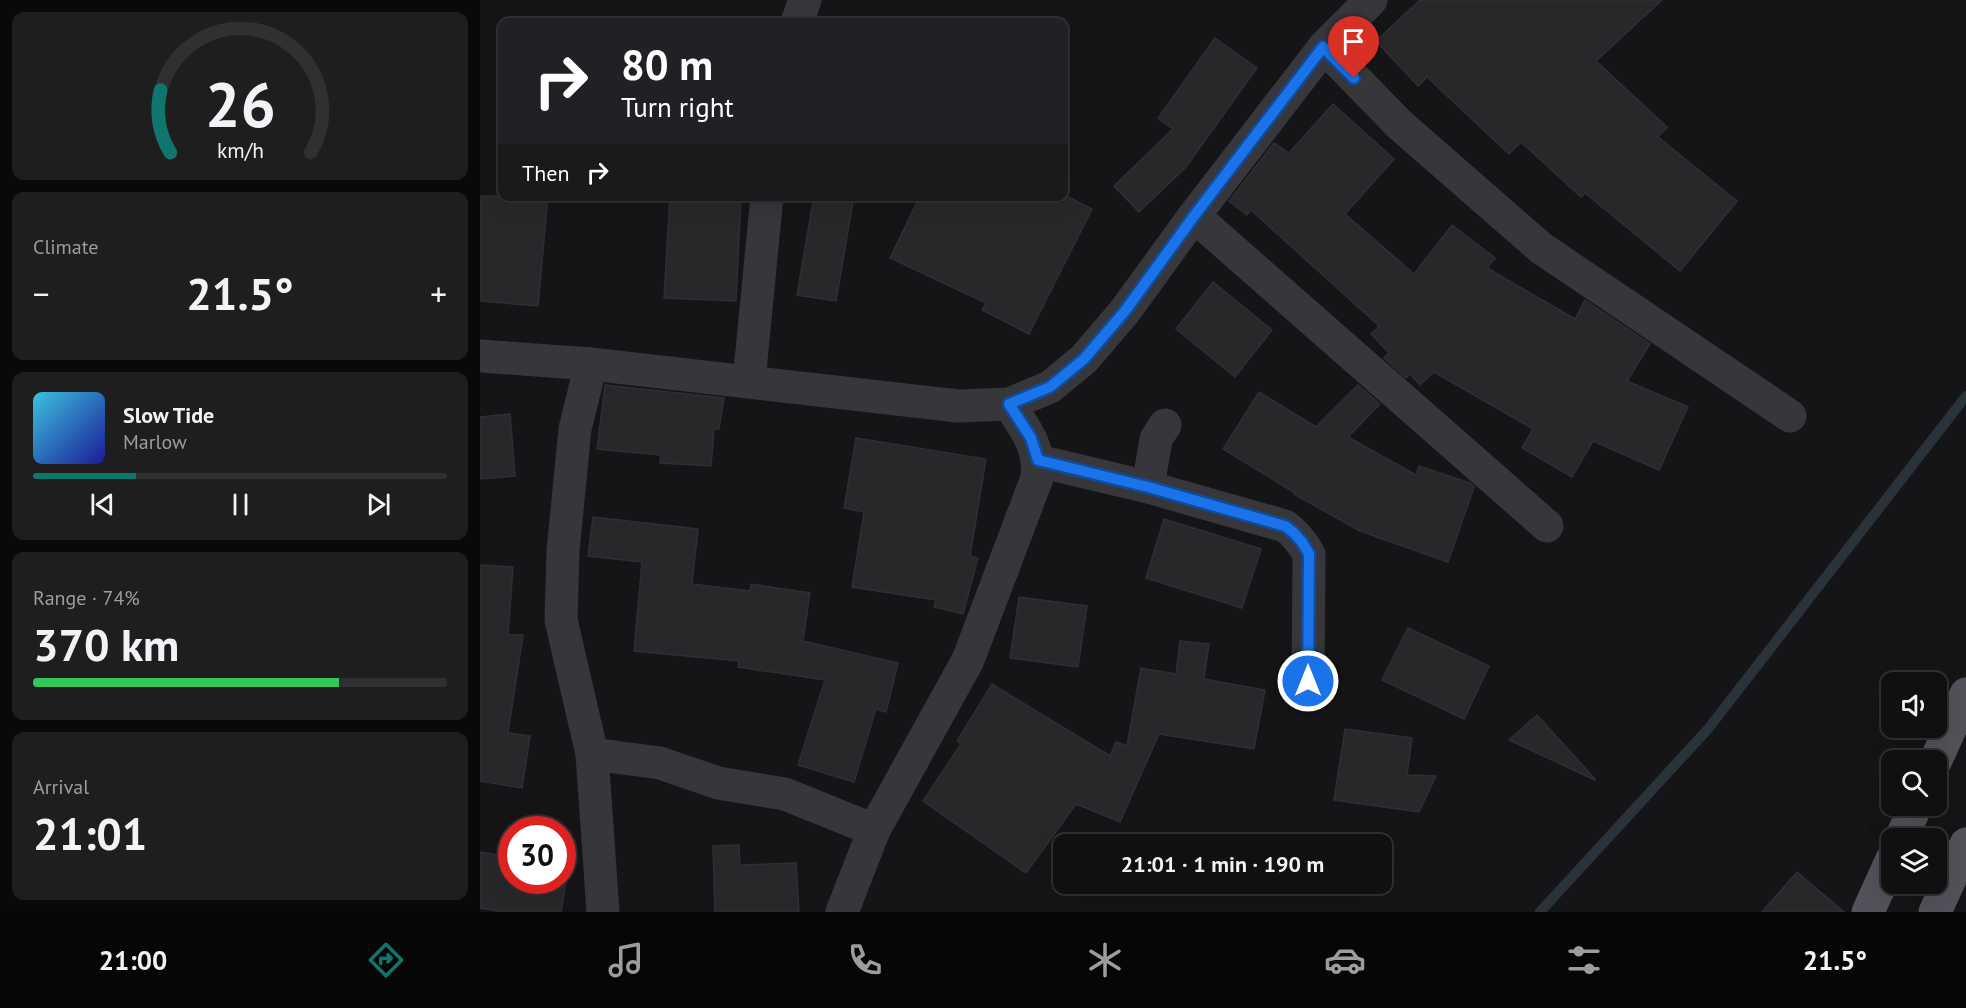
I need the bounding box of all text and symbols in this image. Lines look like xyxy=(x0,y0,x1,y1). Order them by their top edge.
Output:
pin xyxy=(1328,16,1379,78)
icon: arrive xyxy=(1337,25,1370,58)
text: 80 m xyxy=(621,37,713,92)
icon: right xyxy=(522,42,600,120)
text: 26 xyxy=(205,63,275,144)
text: Turn right xyxy=(621,90,734,124)
text: km/h xyxy=(216,136,263,164)
icon: right xyxy=(581,156,614,189)
text: Then xyxy=(522,159,569,187)
text: Climate xyxy=(33,234,99,260)
text: 21.5° xyxy=(186,264,294,322)
text: − xyxy=(33,272,50,315)
text: + xyxy=(430,272,447,315)
text: Slow Tide xyxy=(123,401,214,429)
text: Marlow xyxy=(123,429,187,455)
icon: previous xyxy=(86,488,119,521)
icon: pause xyxy=(224,488,257,521)
icon: next xyxy=(362,488,395,521)
text: Range · 74% xyxy=(33,585,140,611)
text: 370 km xyxy=(33,615,179,673)
position arrow xyxy=(1276,649,1340,713)
map controls xyxy=(1881,672,1947,894)
button: sound xyxy=(1881,672,1947,738)
button: search xyxy=(1881,750,1947,816)
text: Arrival xyxy=(33,774,89,800)
text: 21:01 xyxy=(33,804,147,862)
speed limit sign: 30 xyxy=(498,816,576,894)
button: layers xyxy=(1881,828,1947,894)
text: 21:01 · 1 min · 190 m xyxy=(1121,850,1324,878)
icon: directions xyxy=(365,939,407,981)
icon: music xyxy=(605,939,647,981)
icon: phone xyxy=(844,939,886,981)
icon: climate xyxy=(1084,939,1126,981)
icon: car xyxy=(1324,939,1366,981)
icon: filters xyxy=(1563,939,1605,981)
text: 21:00 xyxy=(99,943,167,977)
text: 21.5° xyxy=(1803,943,1867,977)

